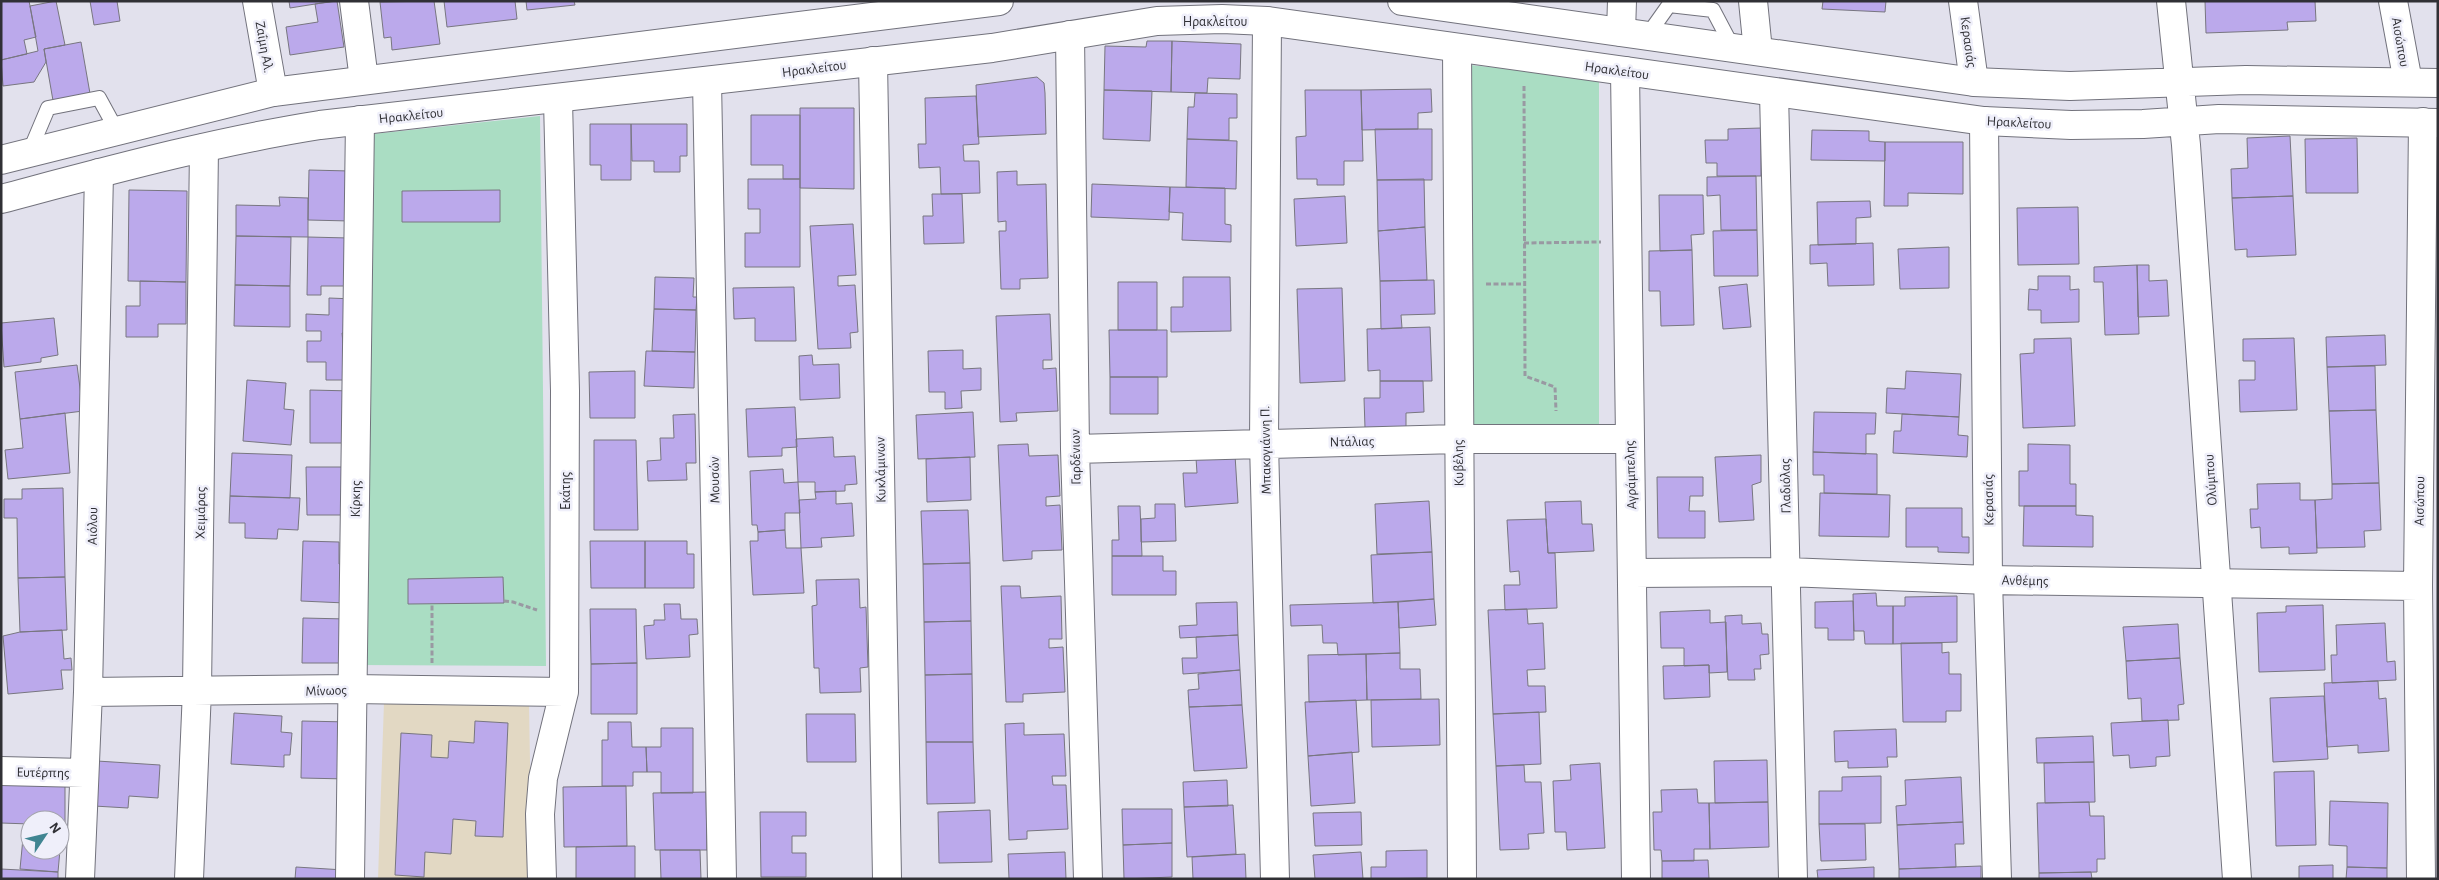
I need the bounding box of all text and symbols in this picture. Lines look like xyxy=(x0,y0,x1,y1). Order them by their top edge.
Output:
street label: Ηρακλείτου xyxy=(1183,15,1247,29)
street label: Κερασιάς xyxy=(1957,16,1979,69)
street label: Αισώπου xyxy=(2389,16,2411,68)
street label: Ζαΐμη Αλ. xyxy=(253,20,276,74)
street label: Ηρακλείτου xyxy=(781,58,847,80)
street label: Ηρακλείτου xyxy=(1584,60,1650,82)
street label: Ηρακλείτου xyxy=(378,106,444,126)
street label: Ηρακλείτου xyxy=(1986,114,2052,132)
street label: Μπακογιάννη Π. xyxy=(1258,405,1274,495)
street label: Γαρδένιων xyxy=(1069,429,1083,485)
street label: Ντάλιας xyxy=(1330,435,1375,449)
street label: Κυκλάμινων xyxy=(873,437,889,503)
street label: Κυβέλης xyxy=(1452,439,1466,486)
street label: Αγράμπελης xyxy=(1623,440,1639,510)
street label: Ολύμπου xyxy=(2202,454,2220,506)
street label: Μουσών xyxy=(708,456,722,503)
street label: Γλαδιόλας xyxy=(1779,458,1793,514)
street label: Εκάτης xyxy=(559,471,573,510)
street label: Κερασιάς xyxy=(1982,474,1996,526)
street label: Αισώπου xyxy=(2413,476,2427,526)
street label: Κίρκης xyxy=(349,480,363,518)
street label: Χειμάρας xyxy=(194,486,208,539)
street label: Αιόλου xyxy=(86,507,100,545)
street label: Ανθέμης xyxy=(2001,574,2049,588)
street label: Μίνωος xyxy=(305,683,348,699)
street label: Ευτέρπης xyxy=(16,766,70,780)
north arrow xyxy=(20,810,70,860)
text: N xyxy=(46,820,63,836)

